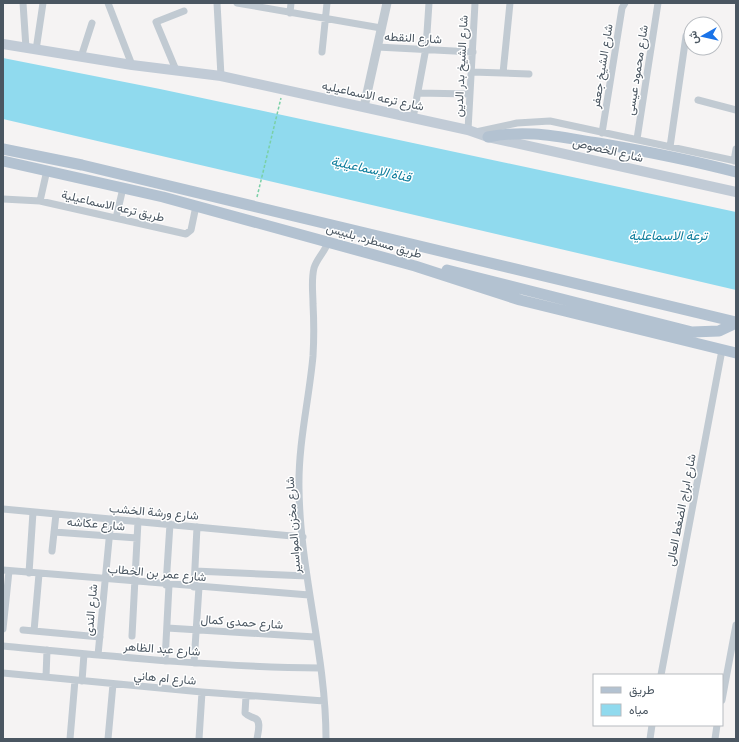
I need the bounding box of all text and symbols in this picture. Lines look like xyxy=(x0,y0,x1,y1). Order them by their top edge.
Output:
street label: شارع الشيخ بدر الدين xyxy=(451,15,473,117)
north arrow xyxy=(683,16,723,56)
street label: شارع الشيخ جعفر xyxy=(588,23,618,110)
street label: شارع محمود عيسى xyxy=(623,24,653,116)
street label: شارع النقطه xyxy=(384,30,442,48)
text: ش xyxy=(686,30,701,45)
street label: شارع ترعه الاسماعيليه xyxy=(320,78,425,116)
street label: شارع الخصوص xyxy=(571,135,645,167)
water label: قناة الإسماعيلية xyxy=(329,153,413,186)
street label: طريق ترعه الاسماعيلية xyxy=(60,187,166,226)
street label: طريق مسطرد, بلبيس xyxy=(324,221,424,262)
water label: ترعة الاسماعلية xyxy=(629,228,709,244)
street label: شارع ابراج الضغط العالى xyxy=(663,453,701,568)
street label: شارع مخزن المواسير xyxy=(283,476,305,575)
street label: شارع ورشة الخشب xyxy=(108,501,199,525)
street label: شارع عكاشه xyxy=(66,514,126,536)
street label: شارع عمر بن الخطاب xyxy=(107,562,207,586)
street label: شارع الندى xyxy=(82,583,102,637)
street label: شارع حمدى كمال xyxy=(200,612,284,634)
street label: شارع عبد الظاهر xyxy=(122,639,201,661)
street label: شارع ام هاني xyxy=(133,668,197,691)
legend xyxy=(593,674,723,726)
text: طريق xyxy=(629,683,655,698)
text: مياه xyxy=(629,703,648,717)

